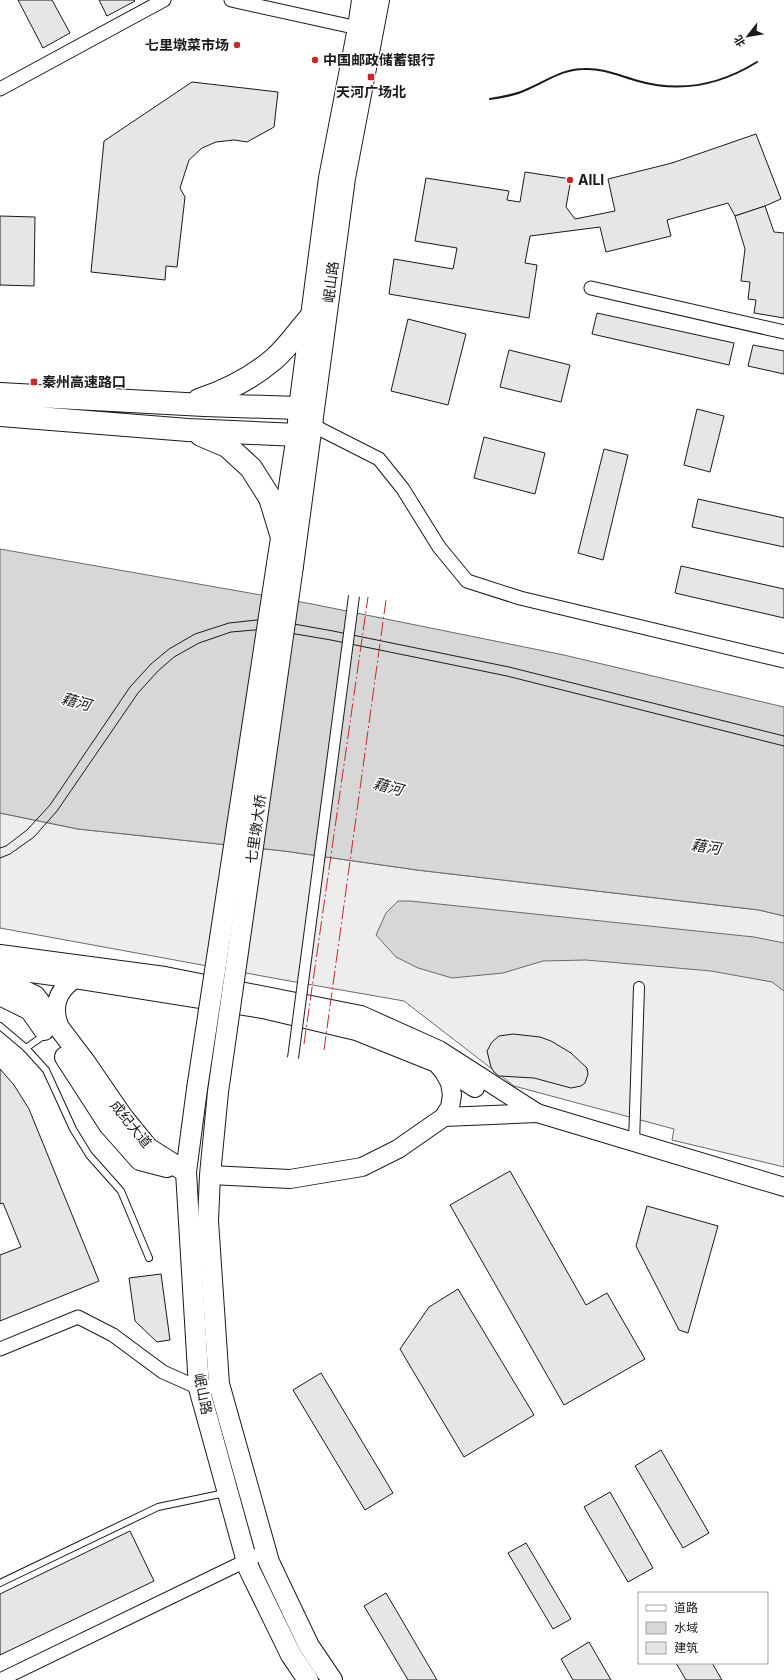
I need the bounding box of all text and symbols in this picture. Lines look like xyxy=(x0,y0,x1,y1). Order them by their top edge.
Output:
north arrow xyxy=(728,16,768,56)
text: 北 xyxy=(731,33,748,49)
place label: 七里墩菜市场 xyxy=(145,36,229,53)
marker: 七里墩菜市场 xyxy=(232,40,242,50)
place label: 中国邮政储蓄银行 xyxy=(323,51,435,68)
marker: 中国邮政储蓄银行 xyxy=(310,55,320,65)
marker: 天河广场北 xyxy=(366,72,376,82)
place label: 天河广场北 xyxy=(336,83,406,100)
place label: AILI xyxy=(578,171,604,188)
marker: AILI xyxy=(565,175,575,185)
street label: 岷山路 xyxy=(320,260,341,304)
place label: 秦州高速路口 xyxy=(42,373,126,390)
marker: 秦州高速路口 xyxy=(29,377,39,387)
water label: 藉河 xyxy=(59,688,96,715)
water label: 藉河 xyxy=(371,773,408,800)
street label: 七里墩大桥 xyxy=(242,793,269,865)
water label: 藉河 xyxy=(690,835,725,858)
street label: 成纪大道 xyxy=(107,1097,156,1151)
street label: 岷山路 xyxy=(191,1372,216,1416)
legend xyxy=(638,1592,768,1664)
text: 道路 xyxy=(674,1600,698,1615)
text: 水域 xyxy=(674,1620,698,1635)
text: 建筑 xyxy=(674,1640,698,1655)

